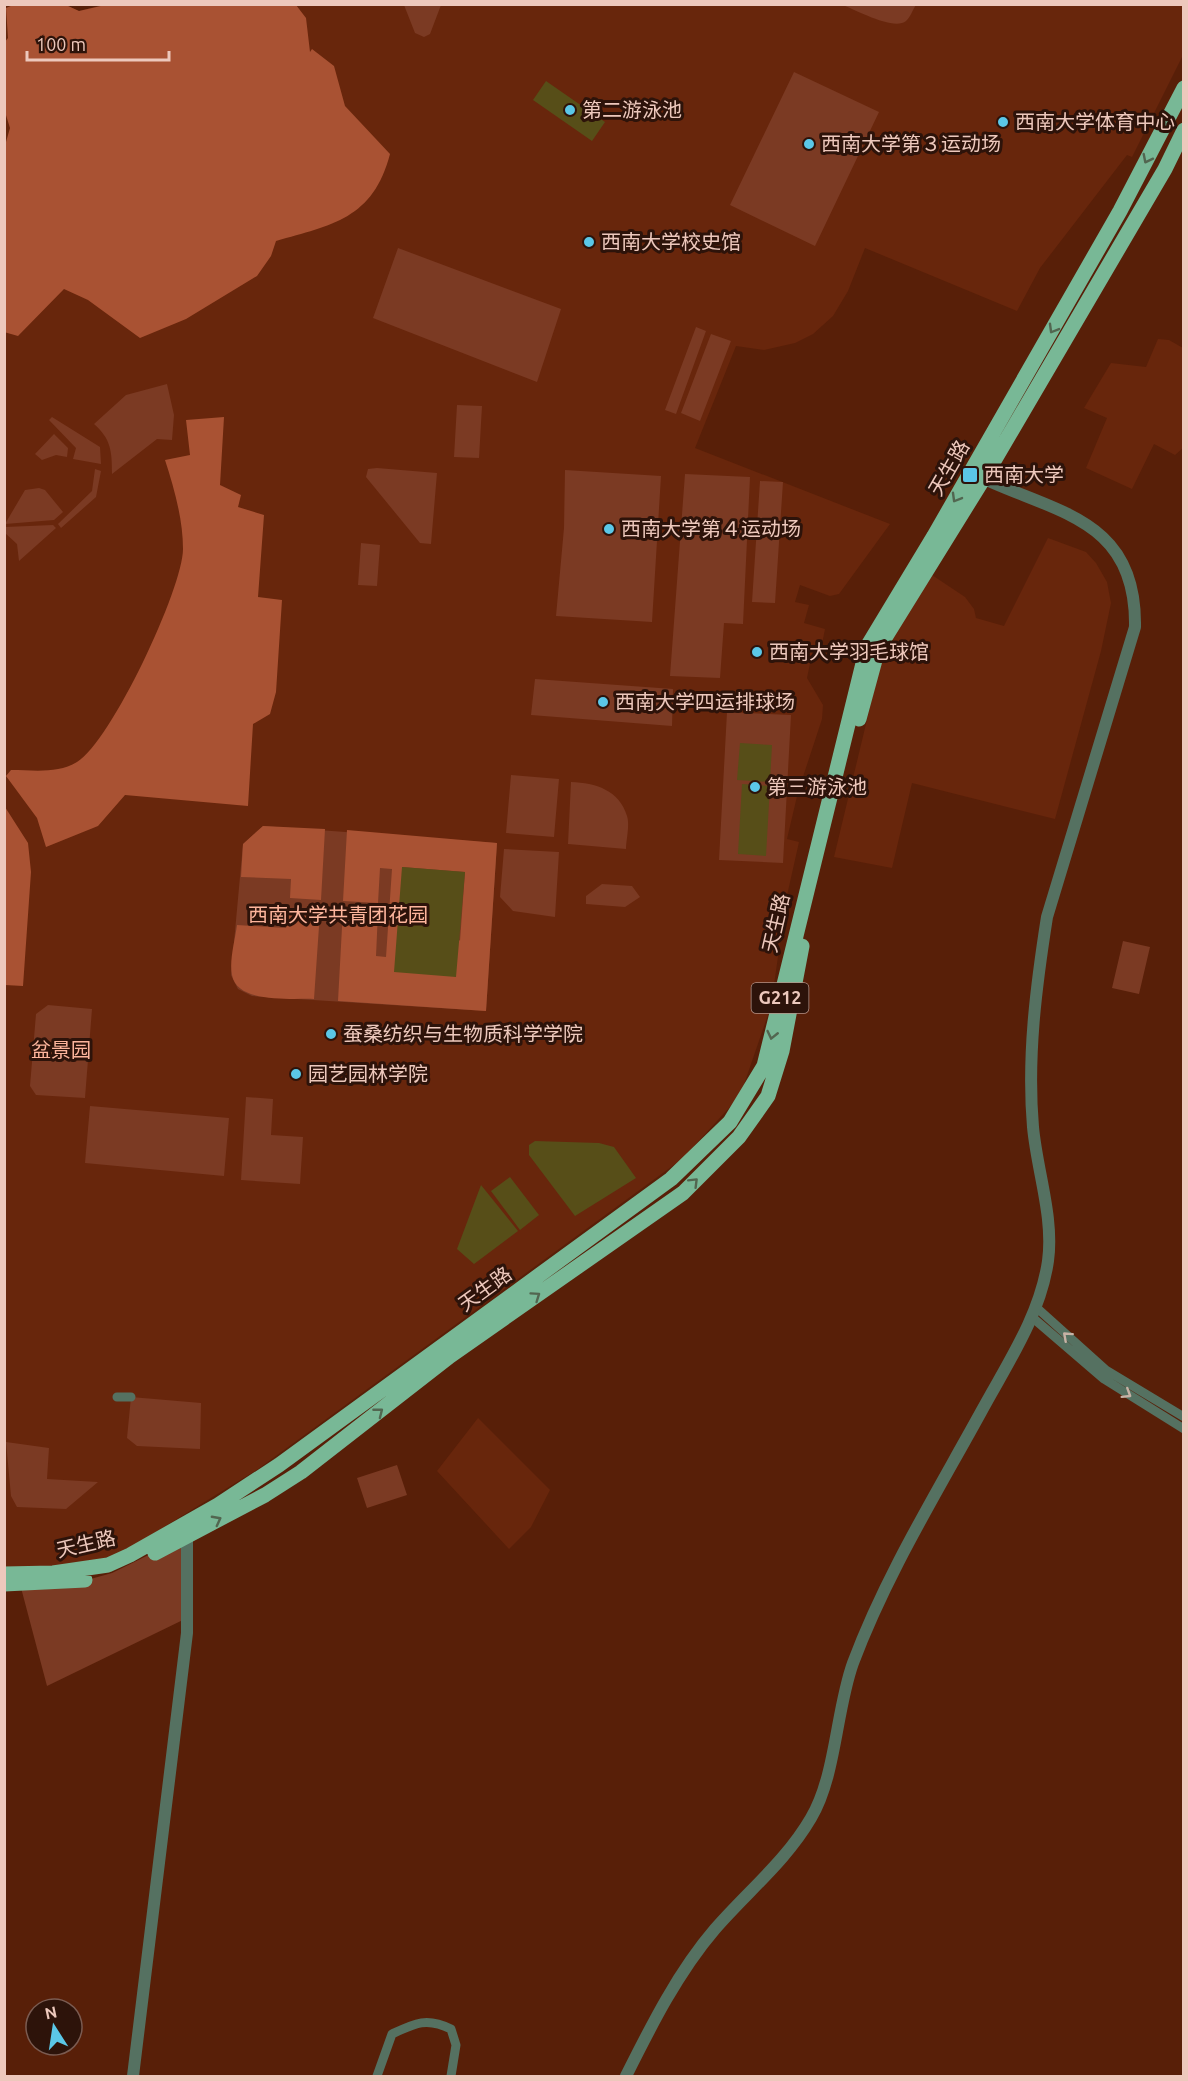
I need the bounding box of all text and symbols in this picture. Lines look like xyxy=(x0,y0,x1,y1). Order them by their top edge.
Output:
scale bar xyxy=(27,24,170,62)
text: 100 m xyxy=(36,34,86,54)
place label: 第二游泳池 xyxy=(582,98,682,121)
marker: 第二游泳池 xyxy=(563,103,577,117)
place label: 西南大学体育中心 xyxy=(1015,110,1175,133)
marker: 西南大学体育中心 xyxy=(996,115,1010,129)
place label: 西南大学第３运动场 xyxy=(821,132,1001,155)
marker: 西南大学第３运动场 xyxy=(802,137,816,151)
one-way arrow xyxy=(1143,152,1155,163)
place label: 西南大学校史馆 xyxy=(601,230,741,253)
marker: 西南大学校史馆 xyxy=(582,235,596,249)
one-way arrow xyxy=(1049,323,1060,333)
street label: 天生路 xyxy=(924,436,974,499)
place label: 西南大学 xyxy=(984,463,1064,486)
marker: 西南大学 xyxy=(961,466,979,484)
one-way arrow xyxy=(952,492,963,502)
place label: 西南大学第４运动场 xyxy=(621,517,801,540)
marker: 西南大学第４运动场 xyxy=(602,522,616,536)
place label: 西南大学羽毛球馆 xyxy=(769,640,929,663)
marker: 西南大学羽毛球馆 xyxy=(750,645,764,659)
place label: 西南大学四运排球场 xyxy=(615,690,795,713)
marker: 西南大学四运排球场 xyxy=(596,695,610,709)
place label: 第三游泳池 xyxy=(767,775,867,798)
marker: 第三游泳池 xyxy=(748,780,762,794)
street label: 天生路 xyxy=(758,891,793,955)
park label: 西南大学共青团花园 xyxy=(248,903,428,926)
road number: G212 xyxy=(752,983,808,1013)
place label: 蚕桑纺织与生物质科学学院 xyxy=(343,1022,583,1045)
marker: 蚕桑纺织与生物质科学学院 xyxy=(324,1027,338,1041)
one-way arrow xyxy=(766,1030,779,1040)
park label: 盆景园 xyxy=(31,1038,91,1061)
place label: 园艺园林学院 xyxy=(308,1062,428,1085)
marker: 园艺园林学院 xyxy=(289,1067,303,1081)
one-way arrow xyxy=(686,1179,697,1190)
street label: 天生路 xyxy=(454,1262,516,1316)
one-way arrow xyxy=(529,1292,540,1303)
one-way arrow xyxy=(1064,1332,1074,1343)
one-way arrow xyxy=(1120,1387,1131,1398)
one-way arrow xyxy=(372,1408,383,1419)
one-way arrow xyxy=(211,1516,222,1527)
street label: 天生路 xyxy=(54,1526,118,1561)
north arrow xyxy=(24,1997,84,2057)
text: N xyxy=(43,2002,59,2022)

